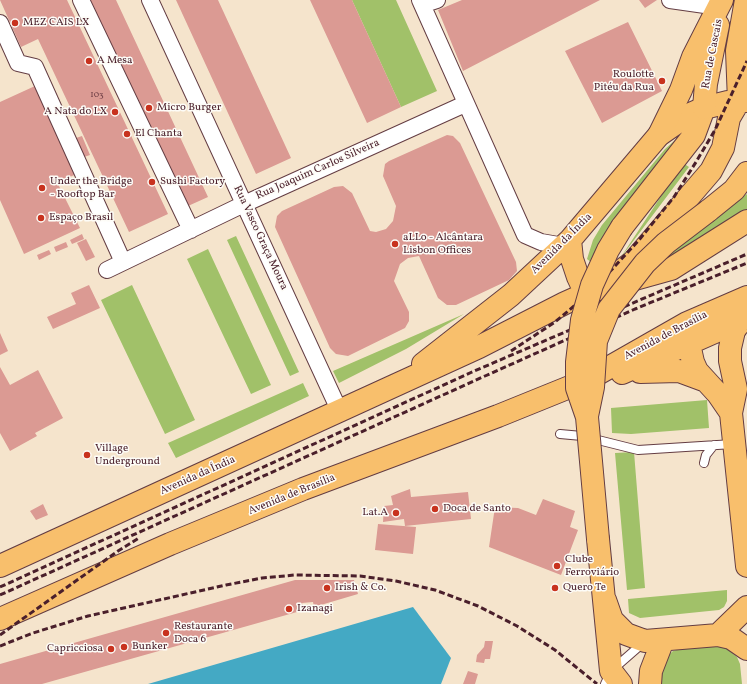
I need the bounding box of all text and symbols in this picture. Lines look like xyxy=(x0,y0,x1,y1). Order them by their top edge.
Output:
place label: MEZ CAIS LX xyxy=(23,16,89,30)
marker: MEZ CAIS LX xyxy=(10,18,20,28)
street label: Rua de Cascais xyxy=(700,18,726,90)
place label: A Mesa xyxy=(97,54,132,68)
marker: A Mesa xyxy=(84,56,94,66)
place label: Roulotte Pitéu da Rua xyxy=(594,68,654,94)
marker: Roulotte Pitéu da Rua xyxy=(657,76,667,86)
house number: 103 xyxy=(90,90,104,100)
place label: Micro Burger xyxy=(157,101,221,115)
marker: Micro Burger xyxy=(144,103,154,113)
place label: A Nata do LX xyxy=(44,105,107,119)
marker: A Nata do LX xyxy=(110,107,120,117)
place label: El Chanta xyxy=(135,127,182,141)
marker: El Chanta xyxy=(122,129,132,139)
street label: Rua Joaquim Carlos Silveira xyxy=(254,137,382,203)
place label: Under the Bridge - Rooftop Bar xyxy=(50,175,132,201)
place label: Sushi Factory xyxy=(160,175,225,189)
marker: Sushi Factory xyxy=(147,177,157,187)
marker: Under the Bridge - Rooftop Bar xyxy=(37,183,47,193)
street label: Rua Vasco Graça Moura xyxy=(230,184,290,292)
place label: Espaço Brasil xyxy=(49,211,113,225)
street label: Avenida da Índia xyxy=(529,211,595,277)
marker: Espaço Brasil xyxy=(36,213,46,223)
place label: aLLo - Alcântara Lisbon Offices xyxy=(403,231,483,257)
marker: aLLo - Alcântara Lisbon Offices xyxy=(390,239,400,249)
street label: Avenida de Brasília xyxy=(622,308,710,364)
place label: Village Underground xyxy=(95,442,160,468)
marker: Village Underground xyxy=(82,450,92,460)
street label: Avenida da Índia xyxy=(158,453,238,499)
street label: Avenida de Brasília xyxy=(247,472,337,518)
place label: Doca de Santo xyxy=(443,502,511,516)
marker: Doca de Santo xyxy=(430,504,440,514)
place label: Lat.A xyxy=(362,506,388,520)
marker: Lat.A xyxy=(391,508,401,518)
place label: Clube Ferroviário xyxy=(565,553,619,579)
marker: Clube Ferroviário xyxy=(552,561,562,571)
place label: Irish & Co. xyxy=(335,581,386,595)
place label: Quero Te xyxy=(563,581,606,595)
marker: Irish & Co. xyxy=(322,583,332,593)
marker: Quero Te xyxy=(550,583,560,593)
place label: Izanagi xyxy=(297,602,333,616)
marker: Izanagi xyxy=(284,604,294,614)
place label: Restaurante Doca 6 xyxy=(174,620,232,646)
marker: Restaurante Doca 6 xyxy=(161,628,171,638)
place label: Bunker xyxy=(132,640,167,654)
place label: Capricciosa xyxy=(47,642,103,656)
marker: Bunker xyxy=(119,642,129,652)
marker: Capricciosa xyxy=(106,644,116,654)

